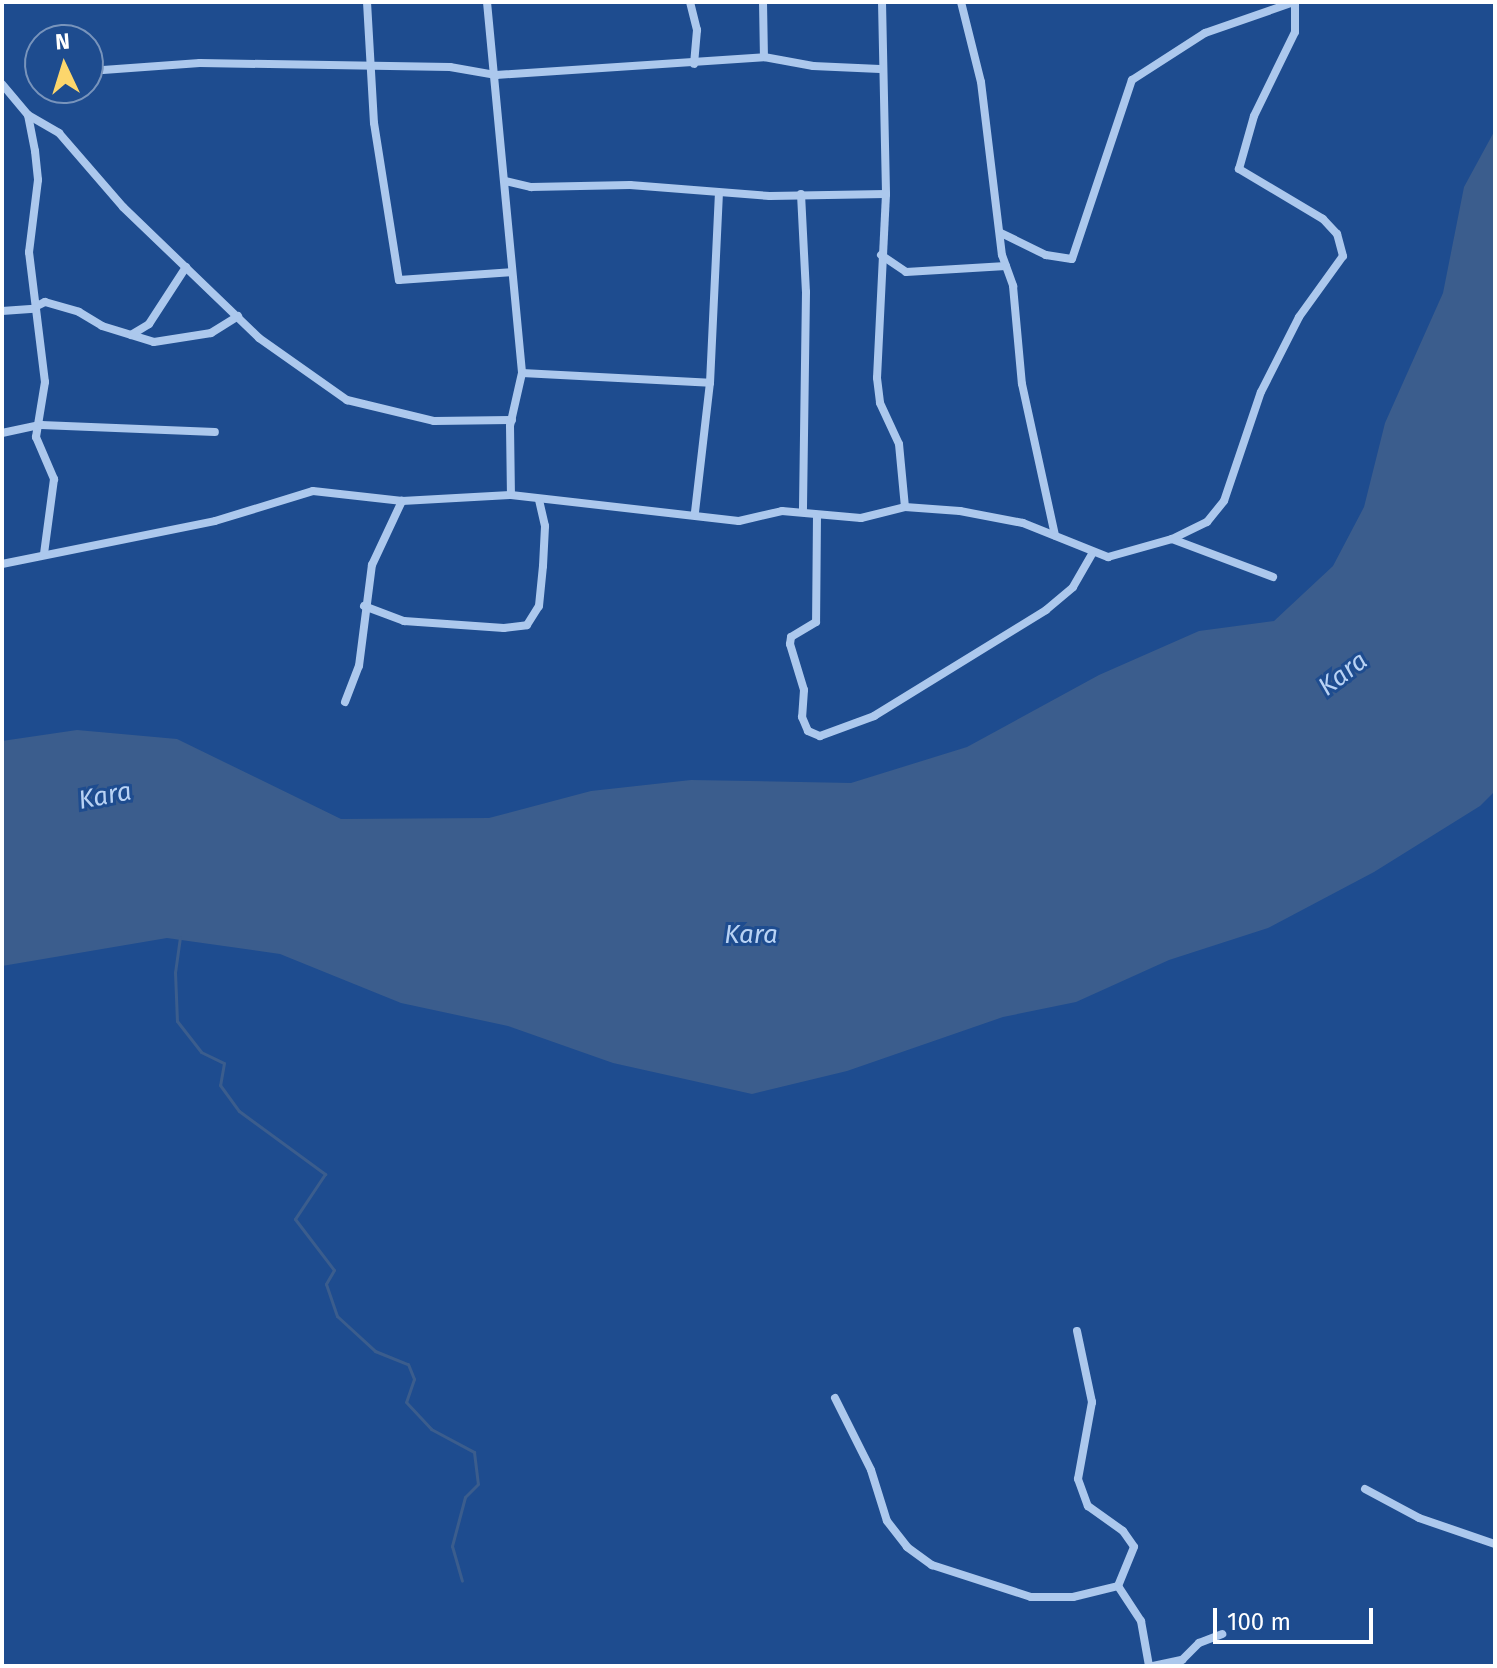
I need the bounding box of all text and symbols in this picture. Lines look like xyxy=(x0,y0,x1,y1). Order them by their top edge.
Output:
north arrow xyxy=(24,24,104,104)
text: N xyxy=(54,28,71,56)
water label: Kara xyxy=(1312,645,1374,703)
water label: Kara xyxy=(76,776,134,816)
water label: Kara xyxy=(724,919,778,951)
scale bar xyxy=(1217,1592,1377,1642)
text: 100 m xyxy=(1227,1608,1291,1636)

